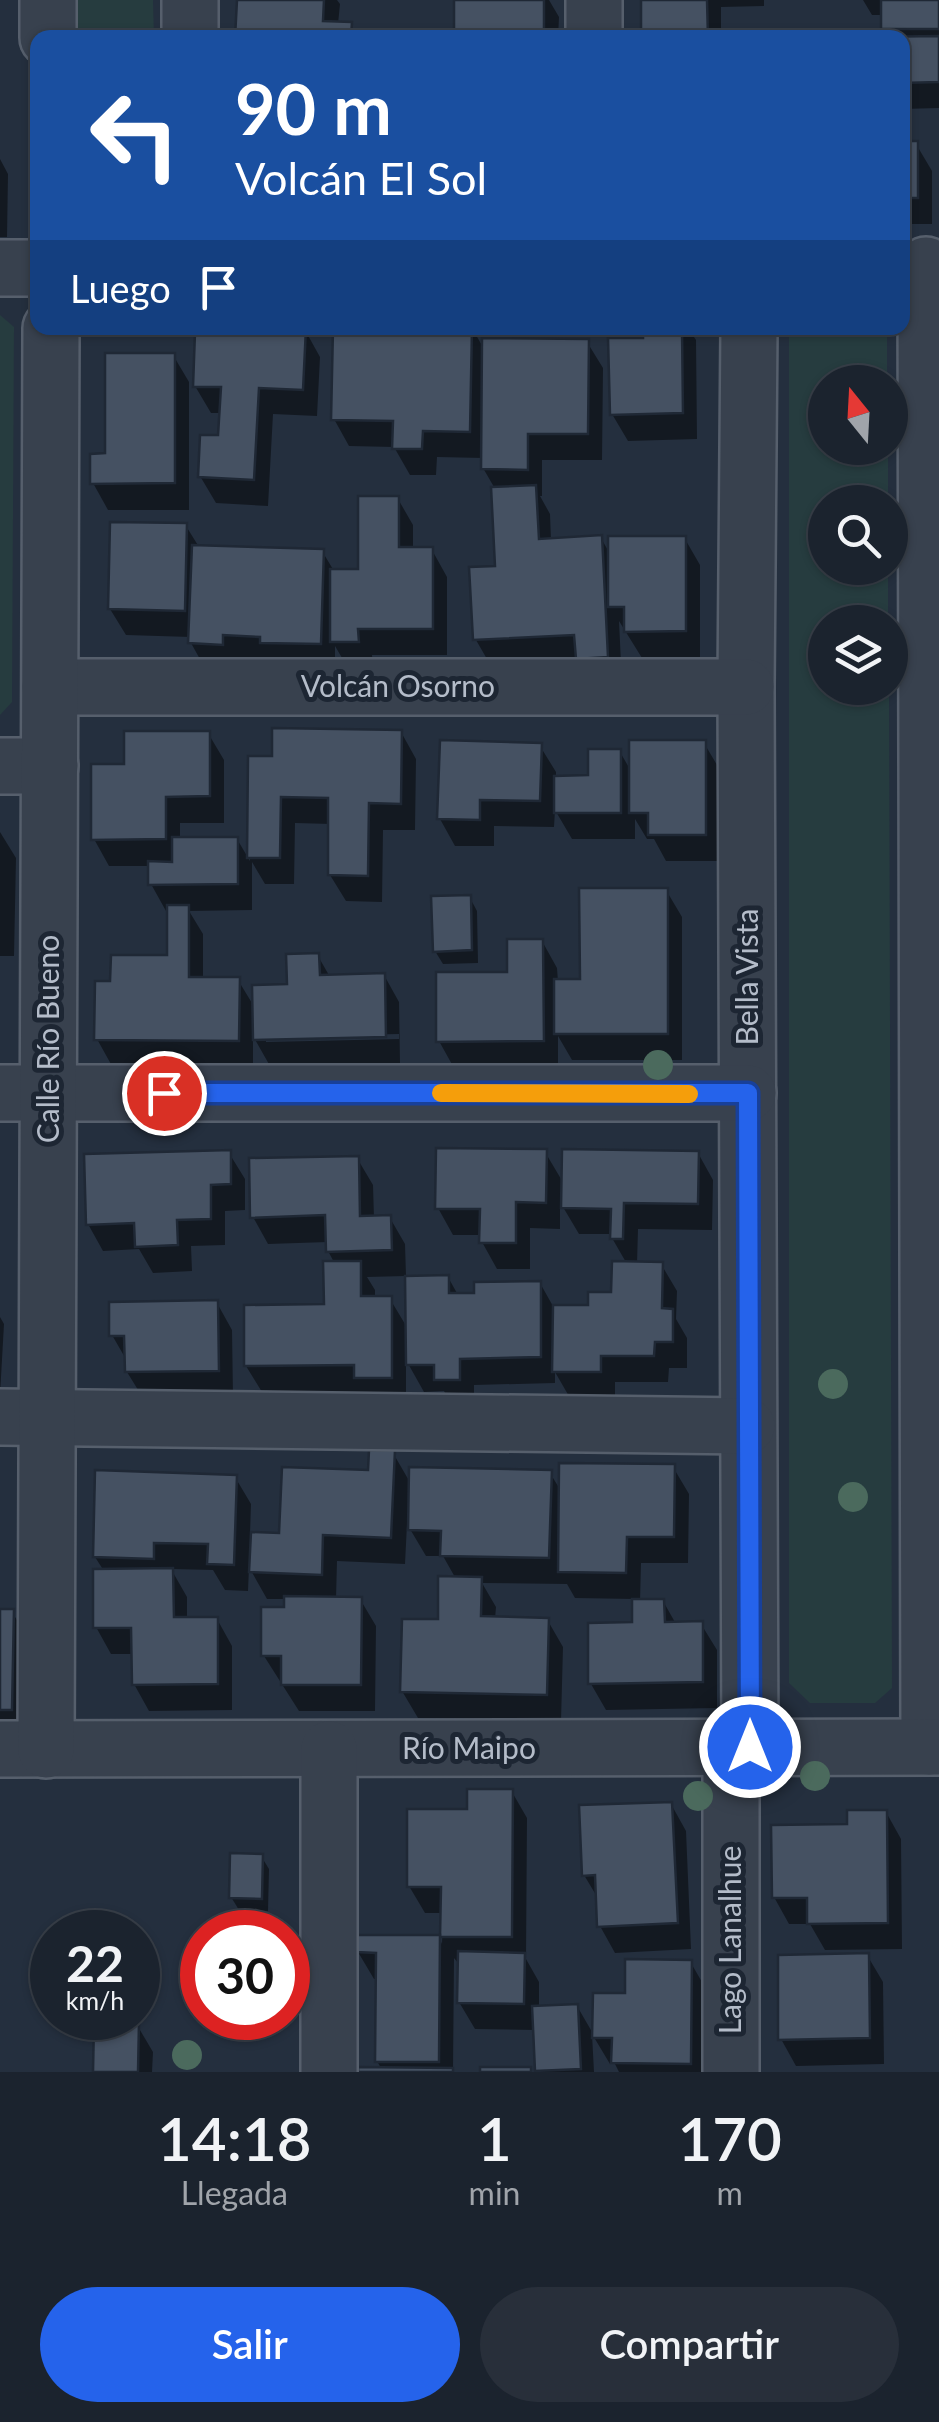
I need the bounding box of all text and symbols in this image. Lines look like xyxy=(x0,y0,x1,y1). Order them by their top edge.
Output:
text: 90 m xyxy=(235,66,392,150)
icon: left xyxy=(70,70,200,200)
text: Volcán El Sol xyxy=(235,151,487,205)
icon: arrive xyxy=(191,260,246,315)
text: Luego xyxy=(70,265,171,311)
north arrow xyxy=(808,365,908,465)
map controls xyxy=(808,365,908,705)
button: search xyxy=(808,485,908,585)
button: layers xyxy=(808,605,908,705)
street label: Volcán Osorno xyxy=(301,667,495,703)
street label: Bella Vista xyxy=(728,909,764,1045)
street label: Calle Río Bueno xyxy=(29,935,65,1143)
pin xyxy=(122,1051,207,1136)
icon: arrive xyxy=(137,1066,192,1121)
position arrow xyxy=(698,1695,802,1799)
street label: Río Maipo xyxy=(402,1729,536,1765)
street label: Lago Lanalhue xyxy=(711,1846,747,2034)
speed limit sign: 30 xyxy=(180,1910,310,2040)
text: 22 xyxy=(66,1933,124,1993)
text: km/h xyxy=(66,1985,124,2015)
text: 14:18 xyxy=(157,2102,312,2174)
text: 1 xyxy=(477,2102,512,2174)
text: 170 xyxy=(678,2102,782,2174)
text: Llegada xyxy=(181,2173,288,2212)
text: min xyxy=(469,2173,520,2212)
text: m xyxy=(717,2173,743,2212)
button: Salir xyxy=(40,2287,460,2402)
button: Compartir xyxy=(480,2287,899,2402)

